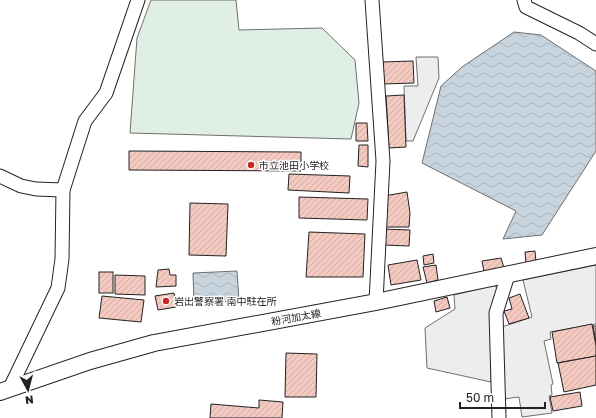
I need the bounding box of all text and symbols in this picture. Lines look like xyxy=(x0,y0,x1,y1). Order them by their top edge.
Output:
place label: 市立池田小学校 xyxy=(259,159,329,171)
marker: 市立池田小学校 xyxy=(246,160,256,170)
place label: 岩出警察署 南中駐在所 xyxy=(174,295,277,307)
marker: 岩出警察署 南中駐在所 xyxy=(161,296,171,306)
street label: 粉河加太線 xyxy=(270,307,322,327)
north arrow xyxy=(8,370,48,410)
scale bar xyxy=(460,384,545,410)
text: 50 m xyxy=(466,390,494,405)
text: N xyxy=(24,393,34,407)

